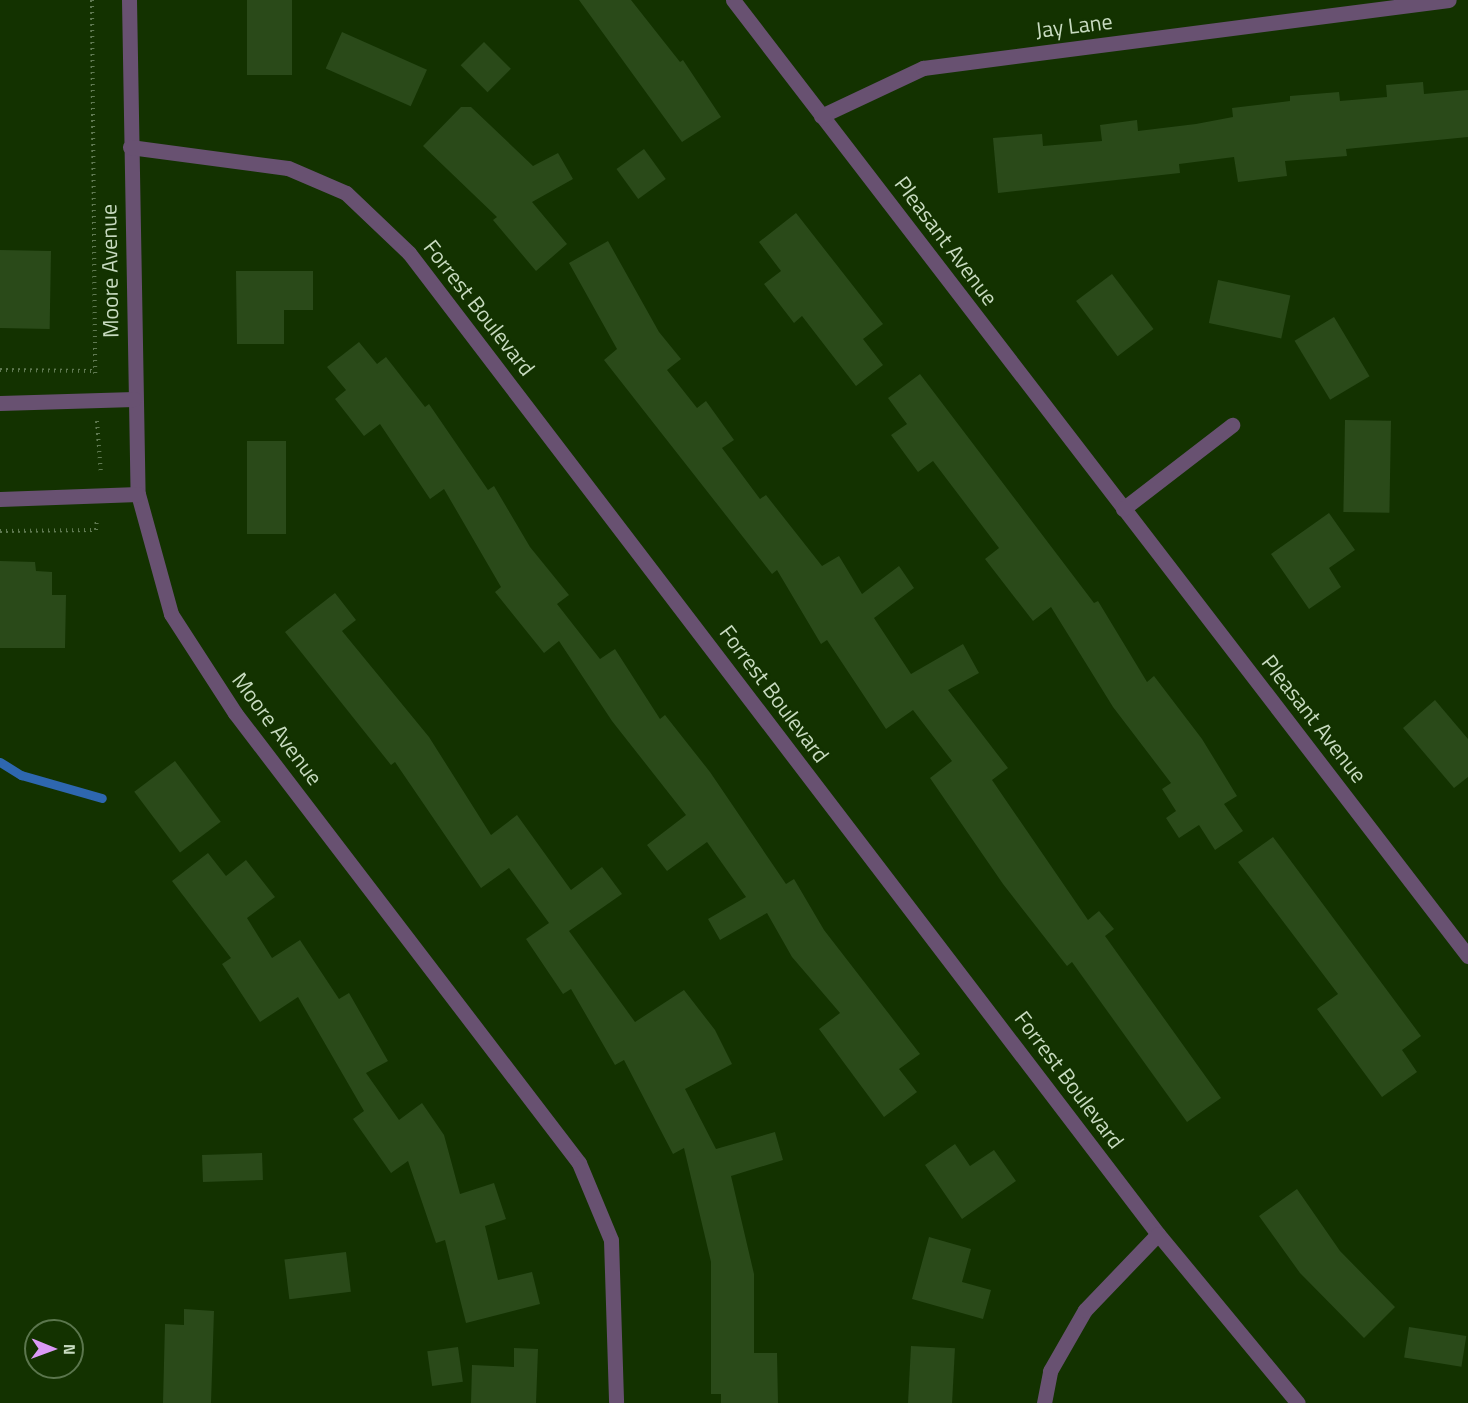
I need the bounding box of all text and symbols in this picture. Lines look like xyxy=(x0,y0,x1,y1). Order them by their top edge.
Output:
street label: Jay Lane xyxy=(1034,8,1114,44)
street label: Pleasant Avenue xyxy=(889,171,1003,311)
street label: Moore Avenue xyxy=(96,204,124,338)
street label: Forrest Boulevard xyxy=(418,235,540,381)
street label: Forrest Boulevard xyxy=(714,620,834,768)
street label: Pleasant Avenue xyxy=(1256,650,1372,788)
street label: Moore Avenue xyxy=(226,668,328,790)
street label: Forrest Boulevard xyxy=(1009,1006,1129,1154)
north arrow xyxy=(24,1319,84,1379)
text: N xyxy=(58,1344,82,1355)

